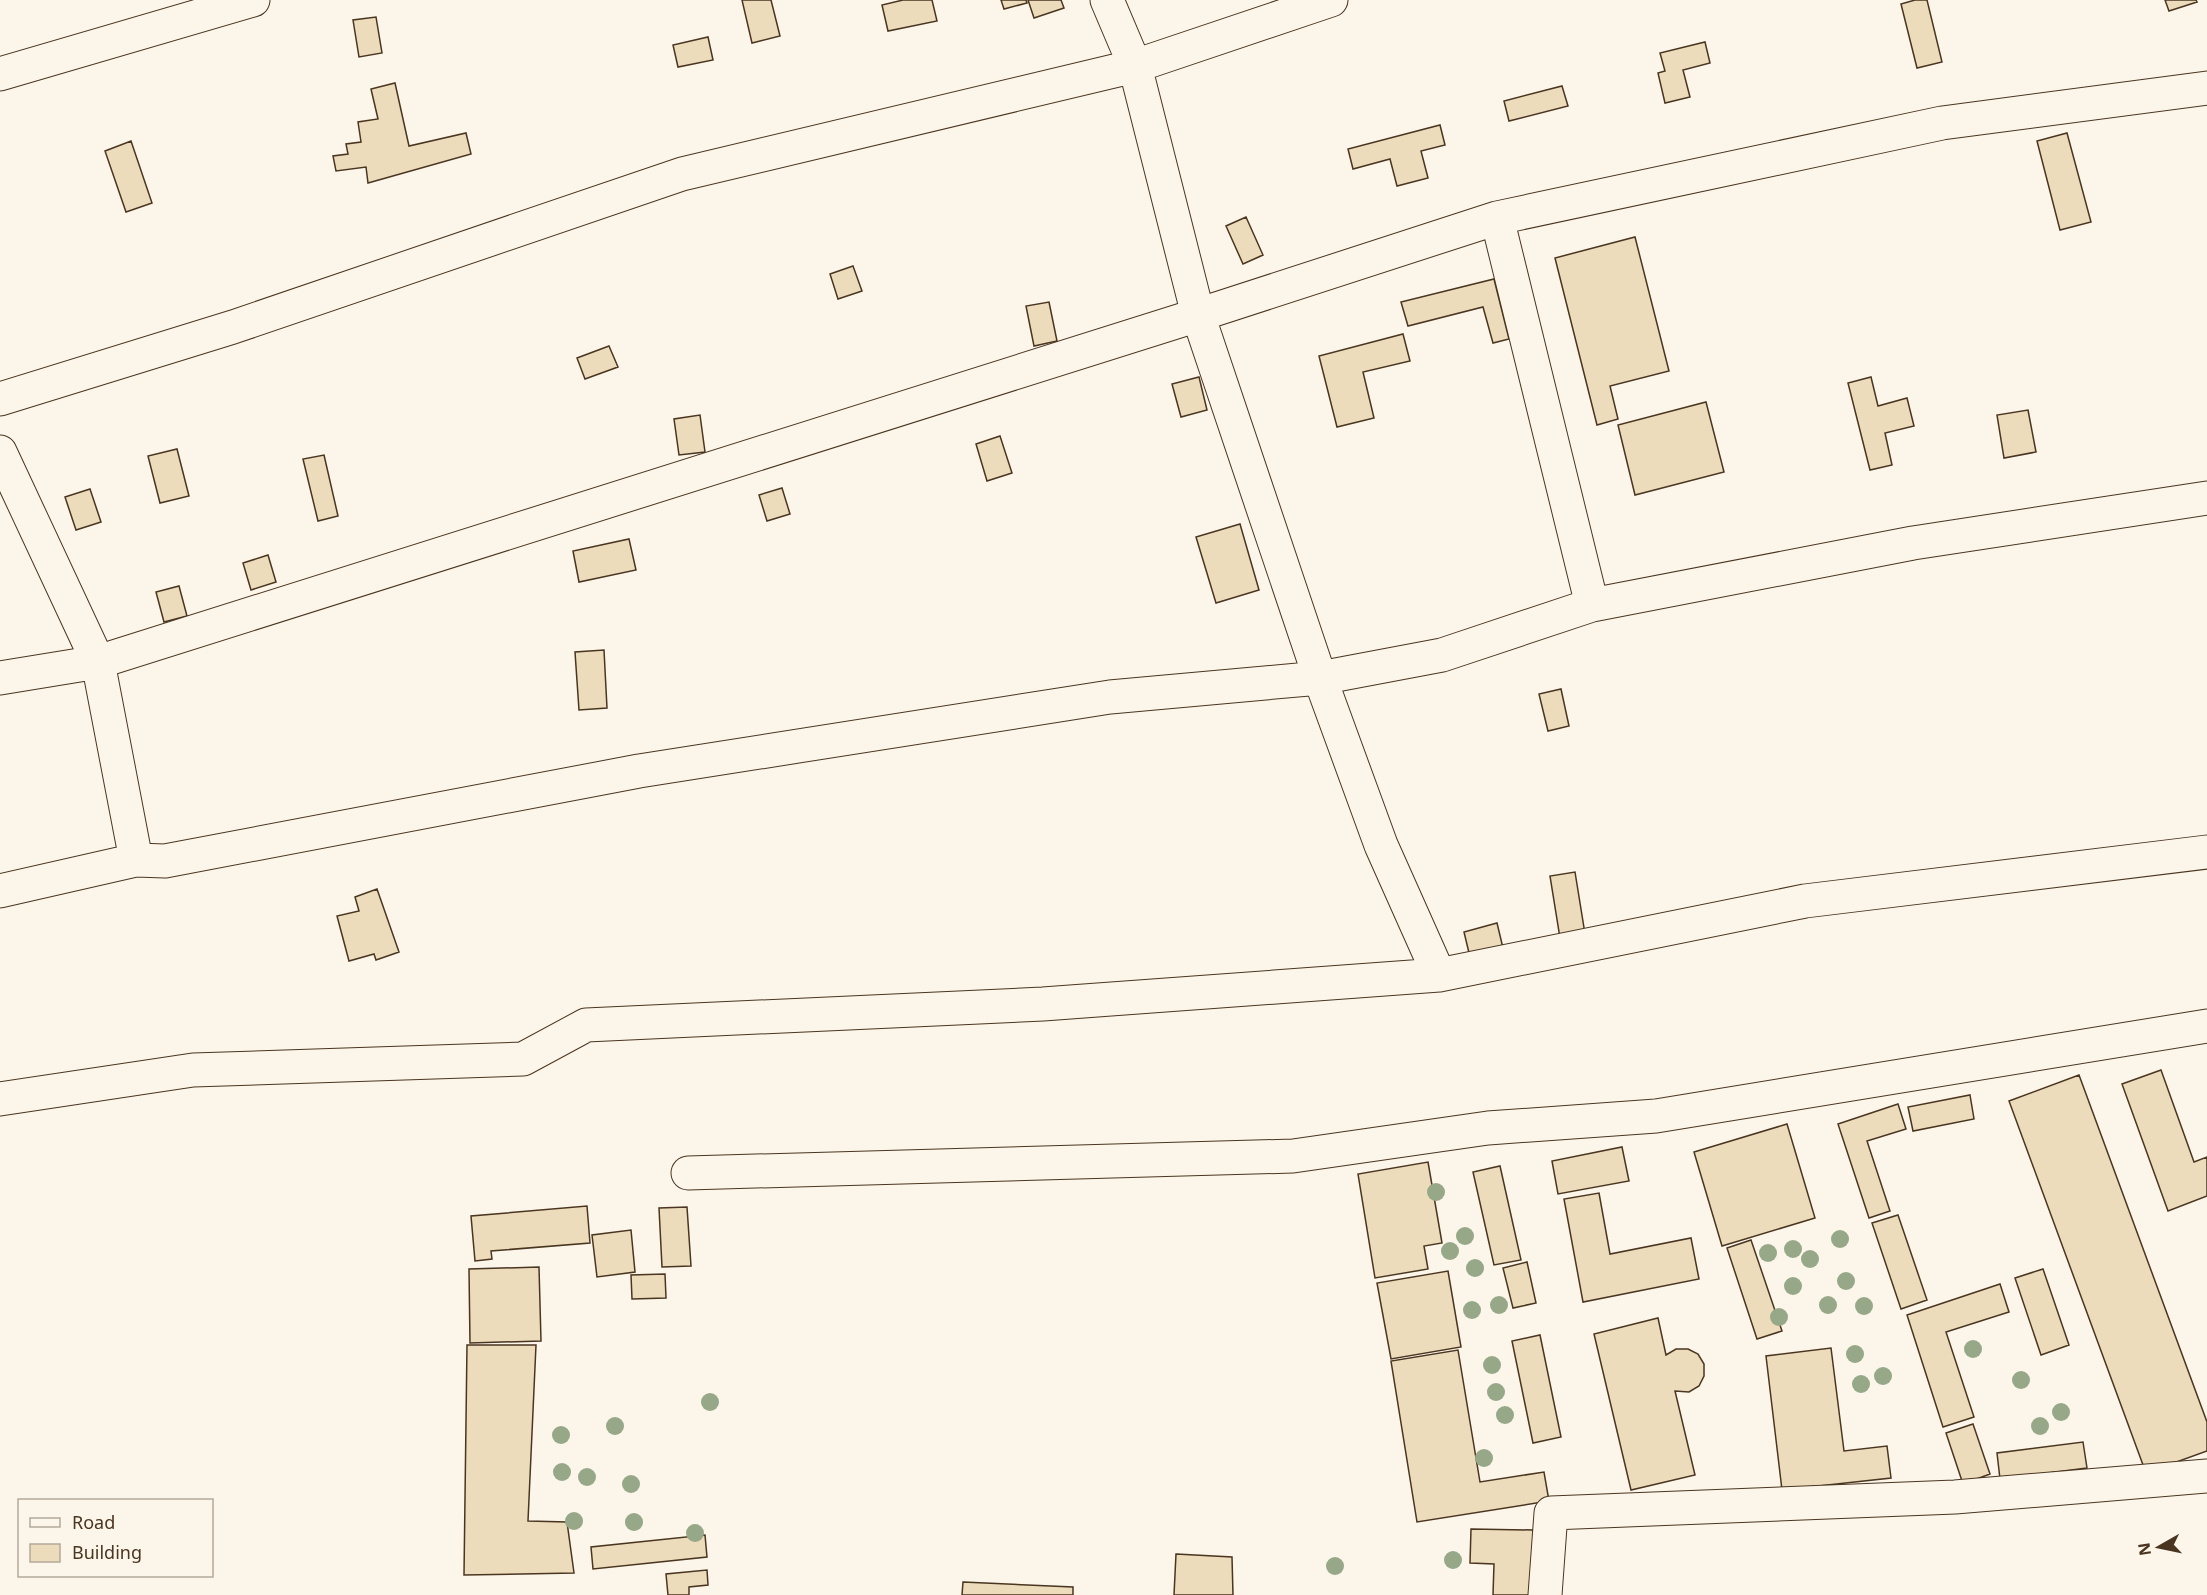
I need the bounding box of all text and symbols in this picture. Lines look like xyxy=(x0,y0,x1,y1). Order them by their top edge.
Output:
legend xyxy=(18,1499,213,1577)
text: Road xyxy=(72,1510,115,1534)
north arrow xyxy=(2129,1517,2189,1577)
text: Building xyxy=(72,1540,142,1564)
text: N xyxy=(2132,1541,2156,1557)

